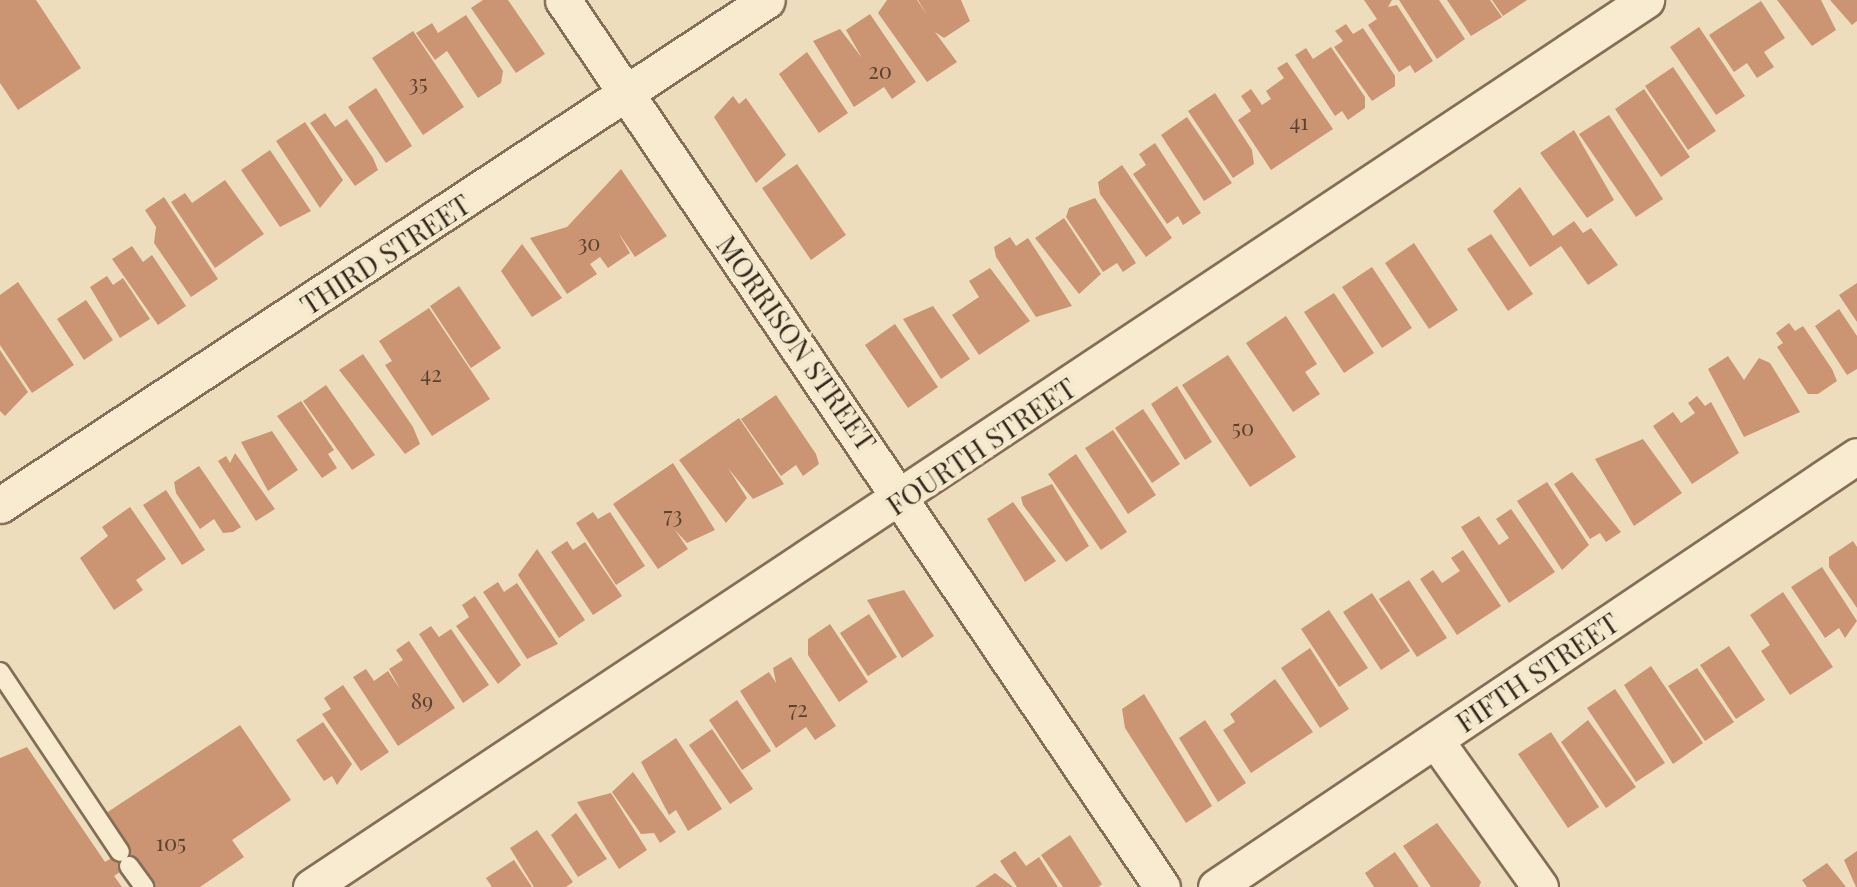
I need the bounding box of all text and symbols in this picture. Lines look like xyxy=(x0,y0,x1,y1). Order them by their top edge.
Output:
house number: 20 xyxy=(868,58,892,84)
house number: 35 xyxy=(408,70,428,96)
house number: 41 xyxy=(1289,109,1309,135)
street label: THIRD STREET xyxy=(294,187,476,321)
street label: MORRISON STREET xyxy=(710,229,884,457)
house number: 30 xyxy=(577,230,601,256)
house number: 42 xyxy=(420,361,442,387)
street label: FOURTH STREET xyxy=(880,370,1082,522)
house number: 50 xyxy=(1232,415,1254,441)
house number: 73 xyxy=(664,502,682,528)
street label: FIFTH STREET xyxy=(1449,605,1625,739)
house number: 89 xyxy=(411,688,433,714)
house number: 72 xyxy=(788,696,808,722)
house number: 105 xyxy=(156,830,186,856)

